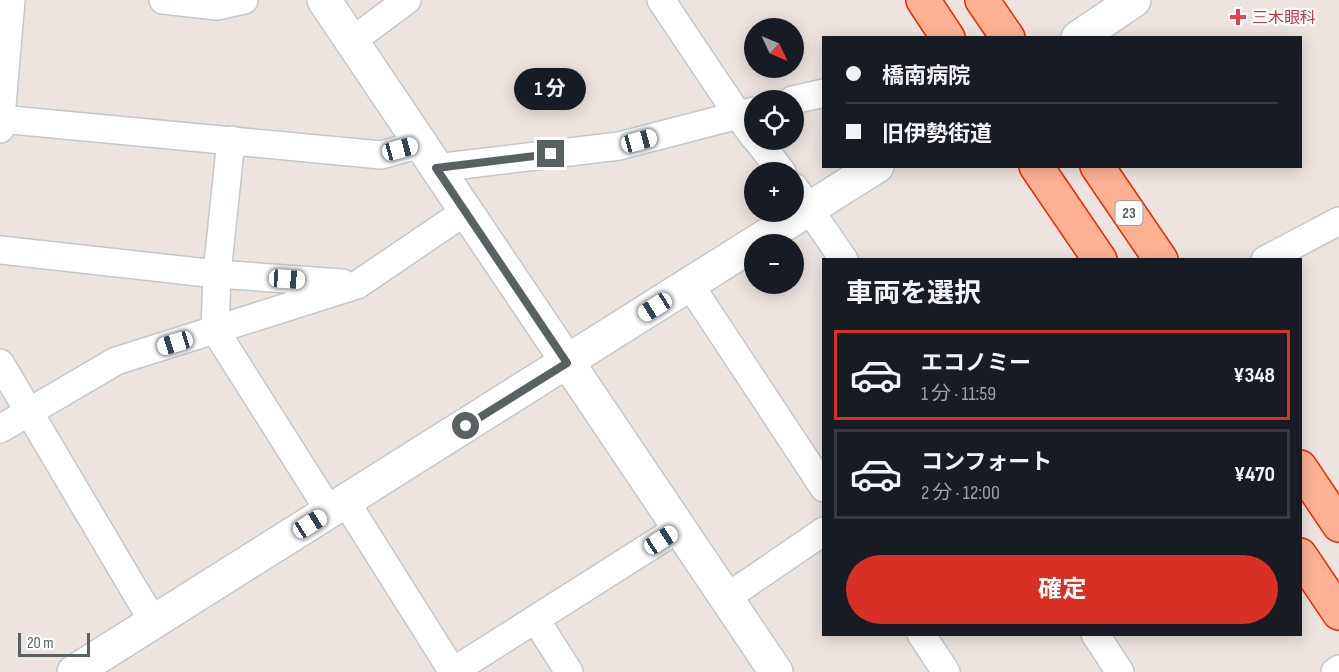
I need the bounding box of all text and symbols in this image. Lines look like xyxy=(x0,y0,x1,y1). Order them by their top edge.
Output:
marker: 三木眼科 xyxy=(1229,8,1247,26)
place label: 三木眼科 xyxy=(1252,9,1316,28)
north arrow xyxy=(744,18,804,78)
map controls xyxy=(744,18,804,294)
text: 橋南病院 xyxy=(882,63,970,90)
callout: 1 分 xyxy=(515,67,587,109)
text: 1 分 xyxy=(535,77,565,101)
button: locate xyxy=(744,90,804,150)
text: 旧伊勢街道 xyxy=(882,121,992,148)
car xyxy=(619,128,659,154)
car xyxy=(380,136,420,162)
route end xyxy=(537,140,564,167)
button: + xyxy=(744,162,804,222)
road number: 23 xyxy=(1116,201,1142,225)
button: − xyxy=(744,234,804,294)
car xyxy=(268,269,306,289)
text: 車両を選択 xyxy=(846,278,981,310)
car xyxy=(635,290,675,324)
car xyxy=(155,329,195,357)
icon: car xyxy=(849,348,903,402)
text: エコノミー xyxy=(921,350,1031,377)
text: ¥348 xyxy=(1233,362,1275,389)
text: 1 分 · 11:59 xyxy=(921,382,996,406)
route start xyxy=(452,412,479,439)
icon: car xyxy=(849,447,903,501)
text: コンフォート xyxy=(921,449,1052,476)
text: ¥470 xyxy=(1234,461,1275,488)
text: 2 分 · 12:00 xyxy=(921,481,1000,505)
car xyxy=(290,507,330,541)
car xyxy=(641,523,681,557)
button: 確定 xyxy=(846,555,1278,624)
scale bar xyxy=(18,630,90,658)
text: 20 m xyxy=(27,634,54,653)

